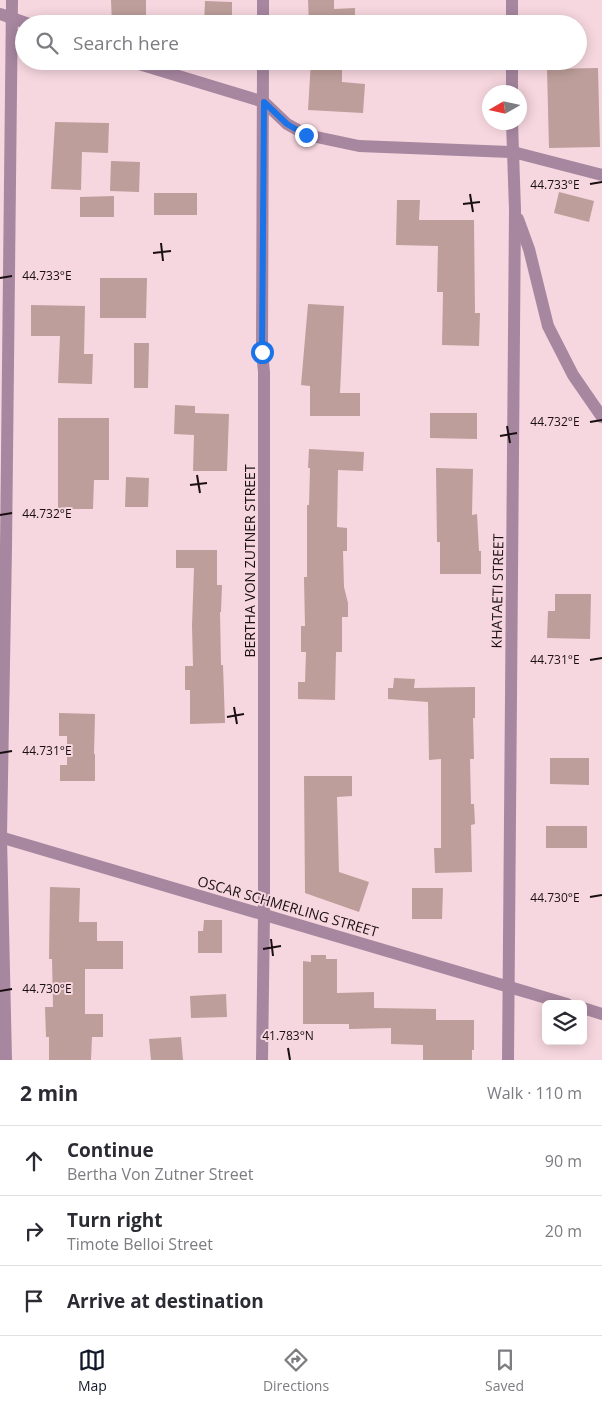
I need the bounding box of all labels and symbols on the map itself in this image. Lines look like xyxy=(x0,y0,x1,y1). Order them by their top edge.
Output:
north arrow xyxy=(482,85,527,130)
route end xyxy=(295,124,318,147)
text: 44.733°E xyxy=(530,176,580,193)
text: 44.733°E xyxy=(22,267,72,284)
route start xyxy=(251,341,274,364)
text: 44.732°E xyxy=(530,413,580,430)
street label: BERTHA VON ZUTNER STREET xyxy=(240,464,259,658)
text: 44.732°E xyxy=(22,505,72,522)
street label: KHATAETI STREET xyxy=(487,533,508,648)
text: 44.731°E xyxy=(530,651,580,668)
text: 44.731°E xyxy=(22,742,72,759)
street label: OSCAR SCHMERLING STREET xyxy=(195,871,381,941)
text: 44.730°E xyxy=(530,889,580,906)
text: 44.730°E xyxy=(22,980,72,997)
text: 41.783°N xyxy=(262,1027,314,1044)

